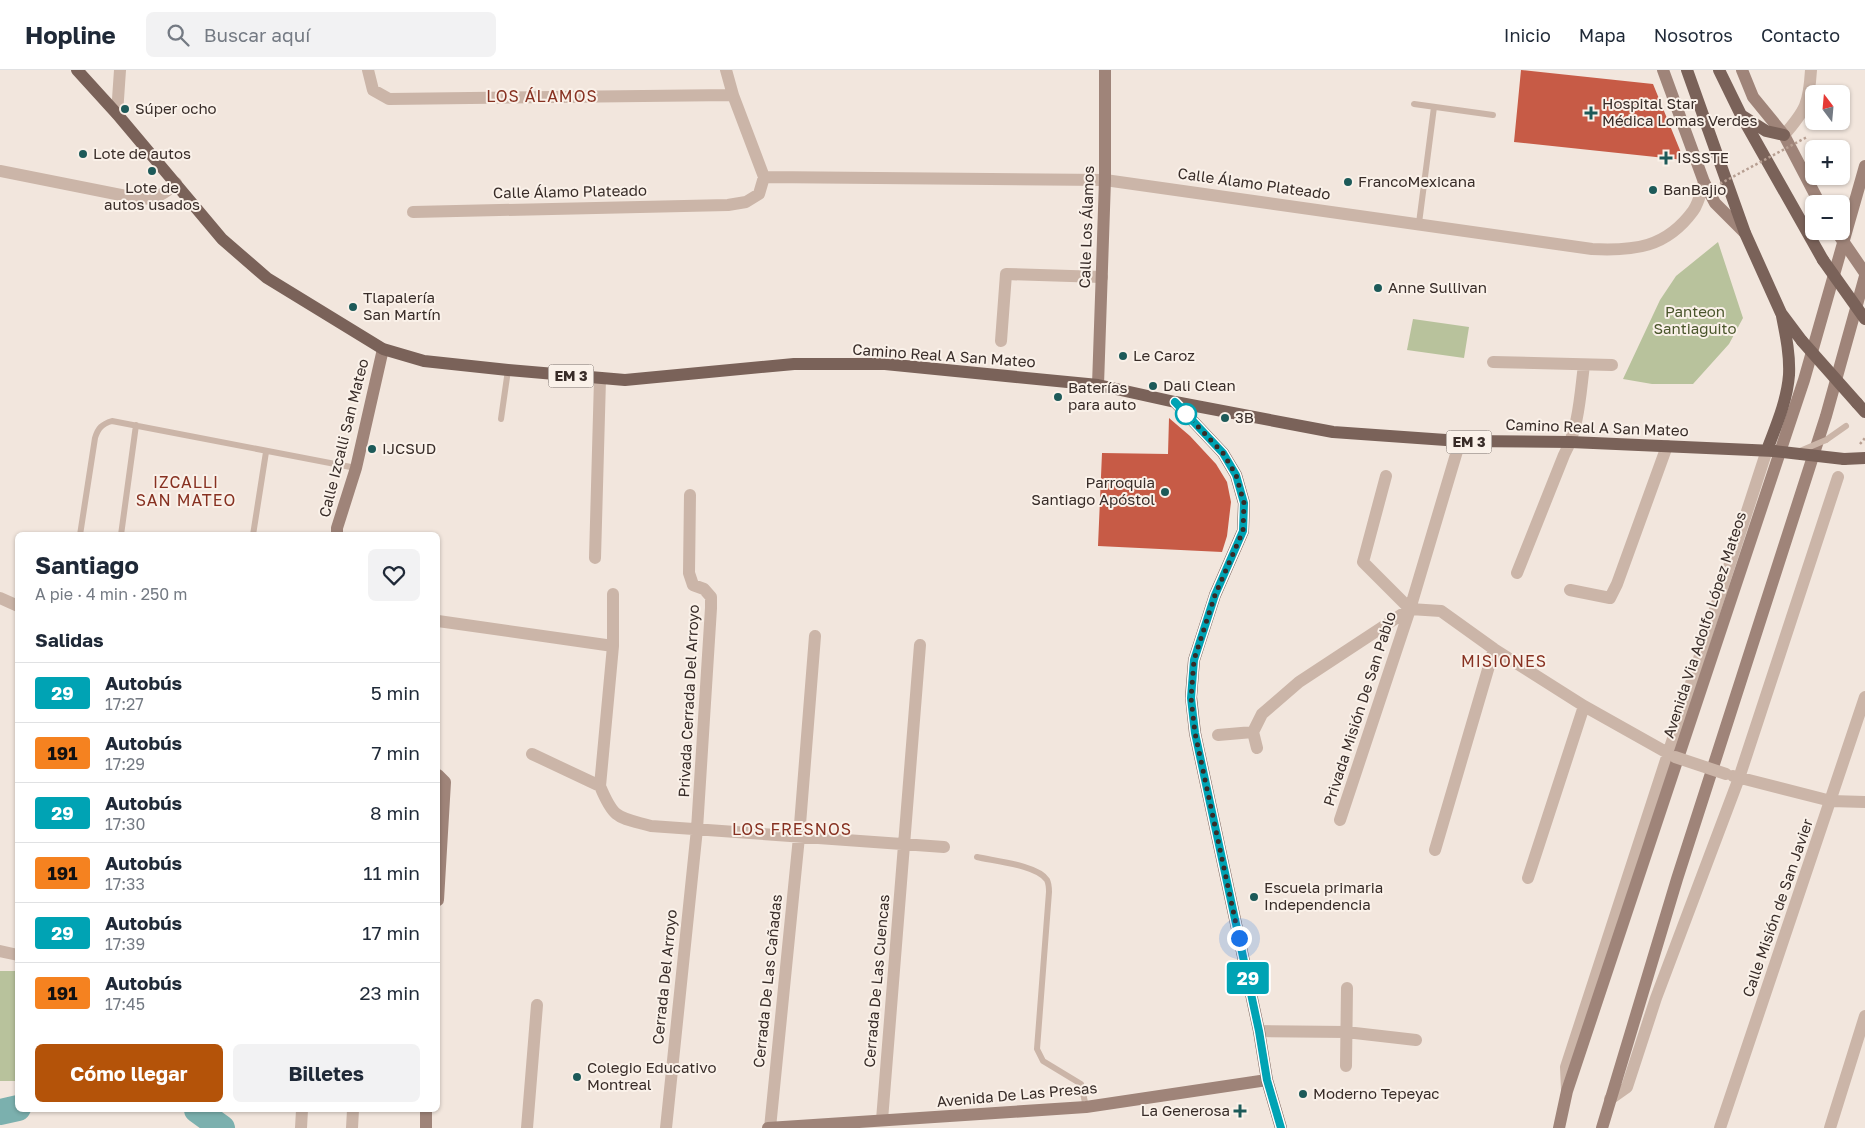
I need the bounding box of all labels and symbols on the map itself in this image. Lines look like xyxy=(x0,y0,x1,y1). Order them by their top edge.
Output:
north arrow xyxy=(1805,85,1850,130)
district label: LOS ÁLAMOS xyxy=(486,86,598,106)
place label: Hospital Star Médica Lomas Verdes xyxy=(1602,94,1758,129)
place label: Súper ocho xyxy=(135,99,217,117)
marker: Súper ocho xyxy=(119,103,131,115)
marker: Hospital Star Médica Lomas Verdes xyxy=(1584,106,1598,120)
place label: Lote de autos xyxy=(93,144,191,162)
marker: Lote de autos xyxy=(77,148,89,160)
place label: ISSSTE xyxy=(1677,148,1729,166)
marker: ISSSTE xyxy=(1659,151,1673,165)
street label: Calle Álamo Plateado xyxy=(1177,163,1332,203)
marker: Lote de autos usados xyxy=(146,165,158,177)
street label: Calle Los Álamos xyxy=(1075,165,1097,289)
place label: FrancoMexicana xyxy=(1358,172,1475,190)
marker: FrancoMexicana xyxy=(1342,176,1354,188)
place label: Lote de autos usados xyxy=(104,178,200,213)
place label: BanBajio xyxy=(1663,180,1726,198)
street label: Calle Álamo Plateado xyxy=(493,181,647,201)
marker: BanBajio xyxy=(1647,184,1659,196)
place label: Anne Sullivan xyxy=(1388,278,1487,296)
marker: Anne Sullivan xyxy=(1372,282,1384,294)
place label: Tlapalería San Martín xyxy=(363,288,441,323)
marker: Tlapalería San Martín xyxy=(347,301,359,313)
park label: Panteon Santiaguito xyxy=(1654,302,1736,337)
street label: Camino Real A San Mateo xyxy=(852,340,1036,370)
place label: Le Caroz xyxy=(1133,346,1195,364)
marker: Le Caroz xyxy=(1117,350,1129,362)
street label: Calle Izcalli San Mateo xyxy=(315,357,371,519)
road number: EM 3 xyxy=(548,364,594,388)
place label: Dali Clean xyxy=(1163,376,1236,394)
place label: Baterías para auto xyxy=(1068,378,1136,413)
marker: Dali Clean xyxy=(1147,380,1159,392)
marker: Baterías para auto xyxy=(1052,391,1064,403)
unlabelled marker xyxy=(1175,403,1197,425)
place label: 3B xyxy=(1235,408,1254,426)
marker: 3B xyxy=(1219,412,1231,424)
street label: Camino Real A San Mateo xyxy=(1505,415,1689,439)
road number: EM 3 xyxy=(1446,431,1492,454)
place label: IJCSUD xyxy=(382,439,436,457)
marker: IJCSUD xyxy=(366,443,378,455)
district label: IZCALLI SAN MATEO xyxy=(136,472,236,510)
place label: Parroquia Santiago Apóstol xyxy=(1031,473,1155,508)
marker: Parroquia Santiago Apóstol xyxy=(1159,486,1171,498)
street label: Avenida Via Adolfo López Mateos xyxy=(1659,509,1749,740)
street label: Privada Cerrada Del Arroyo xyxy=(674,604,702,798)
street label: Privada Misión De San Pablo xyxy=(1319,609,1399,808)
district label: MISIONES xyxy=(1461,651,1547,671)
street label: Calle Misión de San Javier xyxy=(1738,816,1816,999)
district label: LOS FRESNOS xyxy=(732,819,852,839)
place label: Escuela primaria Independencia xyxy=(1264,878,1383,913)
marker: Escuela primaria Independencia xyxy=(1248,891,1260,903)
street label: Cerrada De Las Cañadas xyxy=(749,893,785,1068)
street label: Cerrada De Las Cuencas xyxy=(859,893,893,1068)
street label: Cerrada Del Arroyo xyxy=(648,909,680,1045)
your location xyxy=(1227,926,1252,951)
line badge: 29 xyxy=(1226,962,1270,994)
place label: Colegio Educativo Montreal xyxy=(587,1058,716,1093)
marker: Colegio Educativo Montreal xyxy=(571,1071,583,1083)
street label: Avenida De Las Presas xyxy=(936,1078,1098,1110)
place label: Moderno Tepeyac xyxy=(1313,1084,1440,1102)
marker: Moderno Tepeyac xyxy=(1297,1088,1309,1100)
place label: La Generosa xyxy=(1141,1101,1230,1119)
marker: La Generosa xyxy=(1234,1105,1246,1117)

